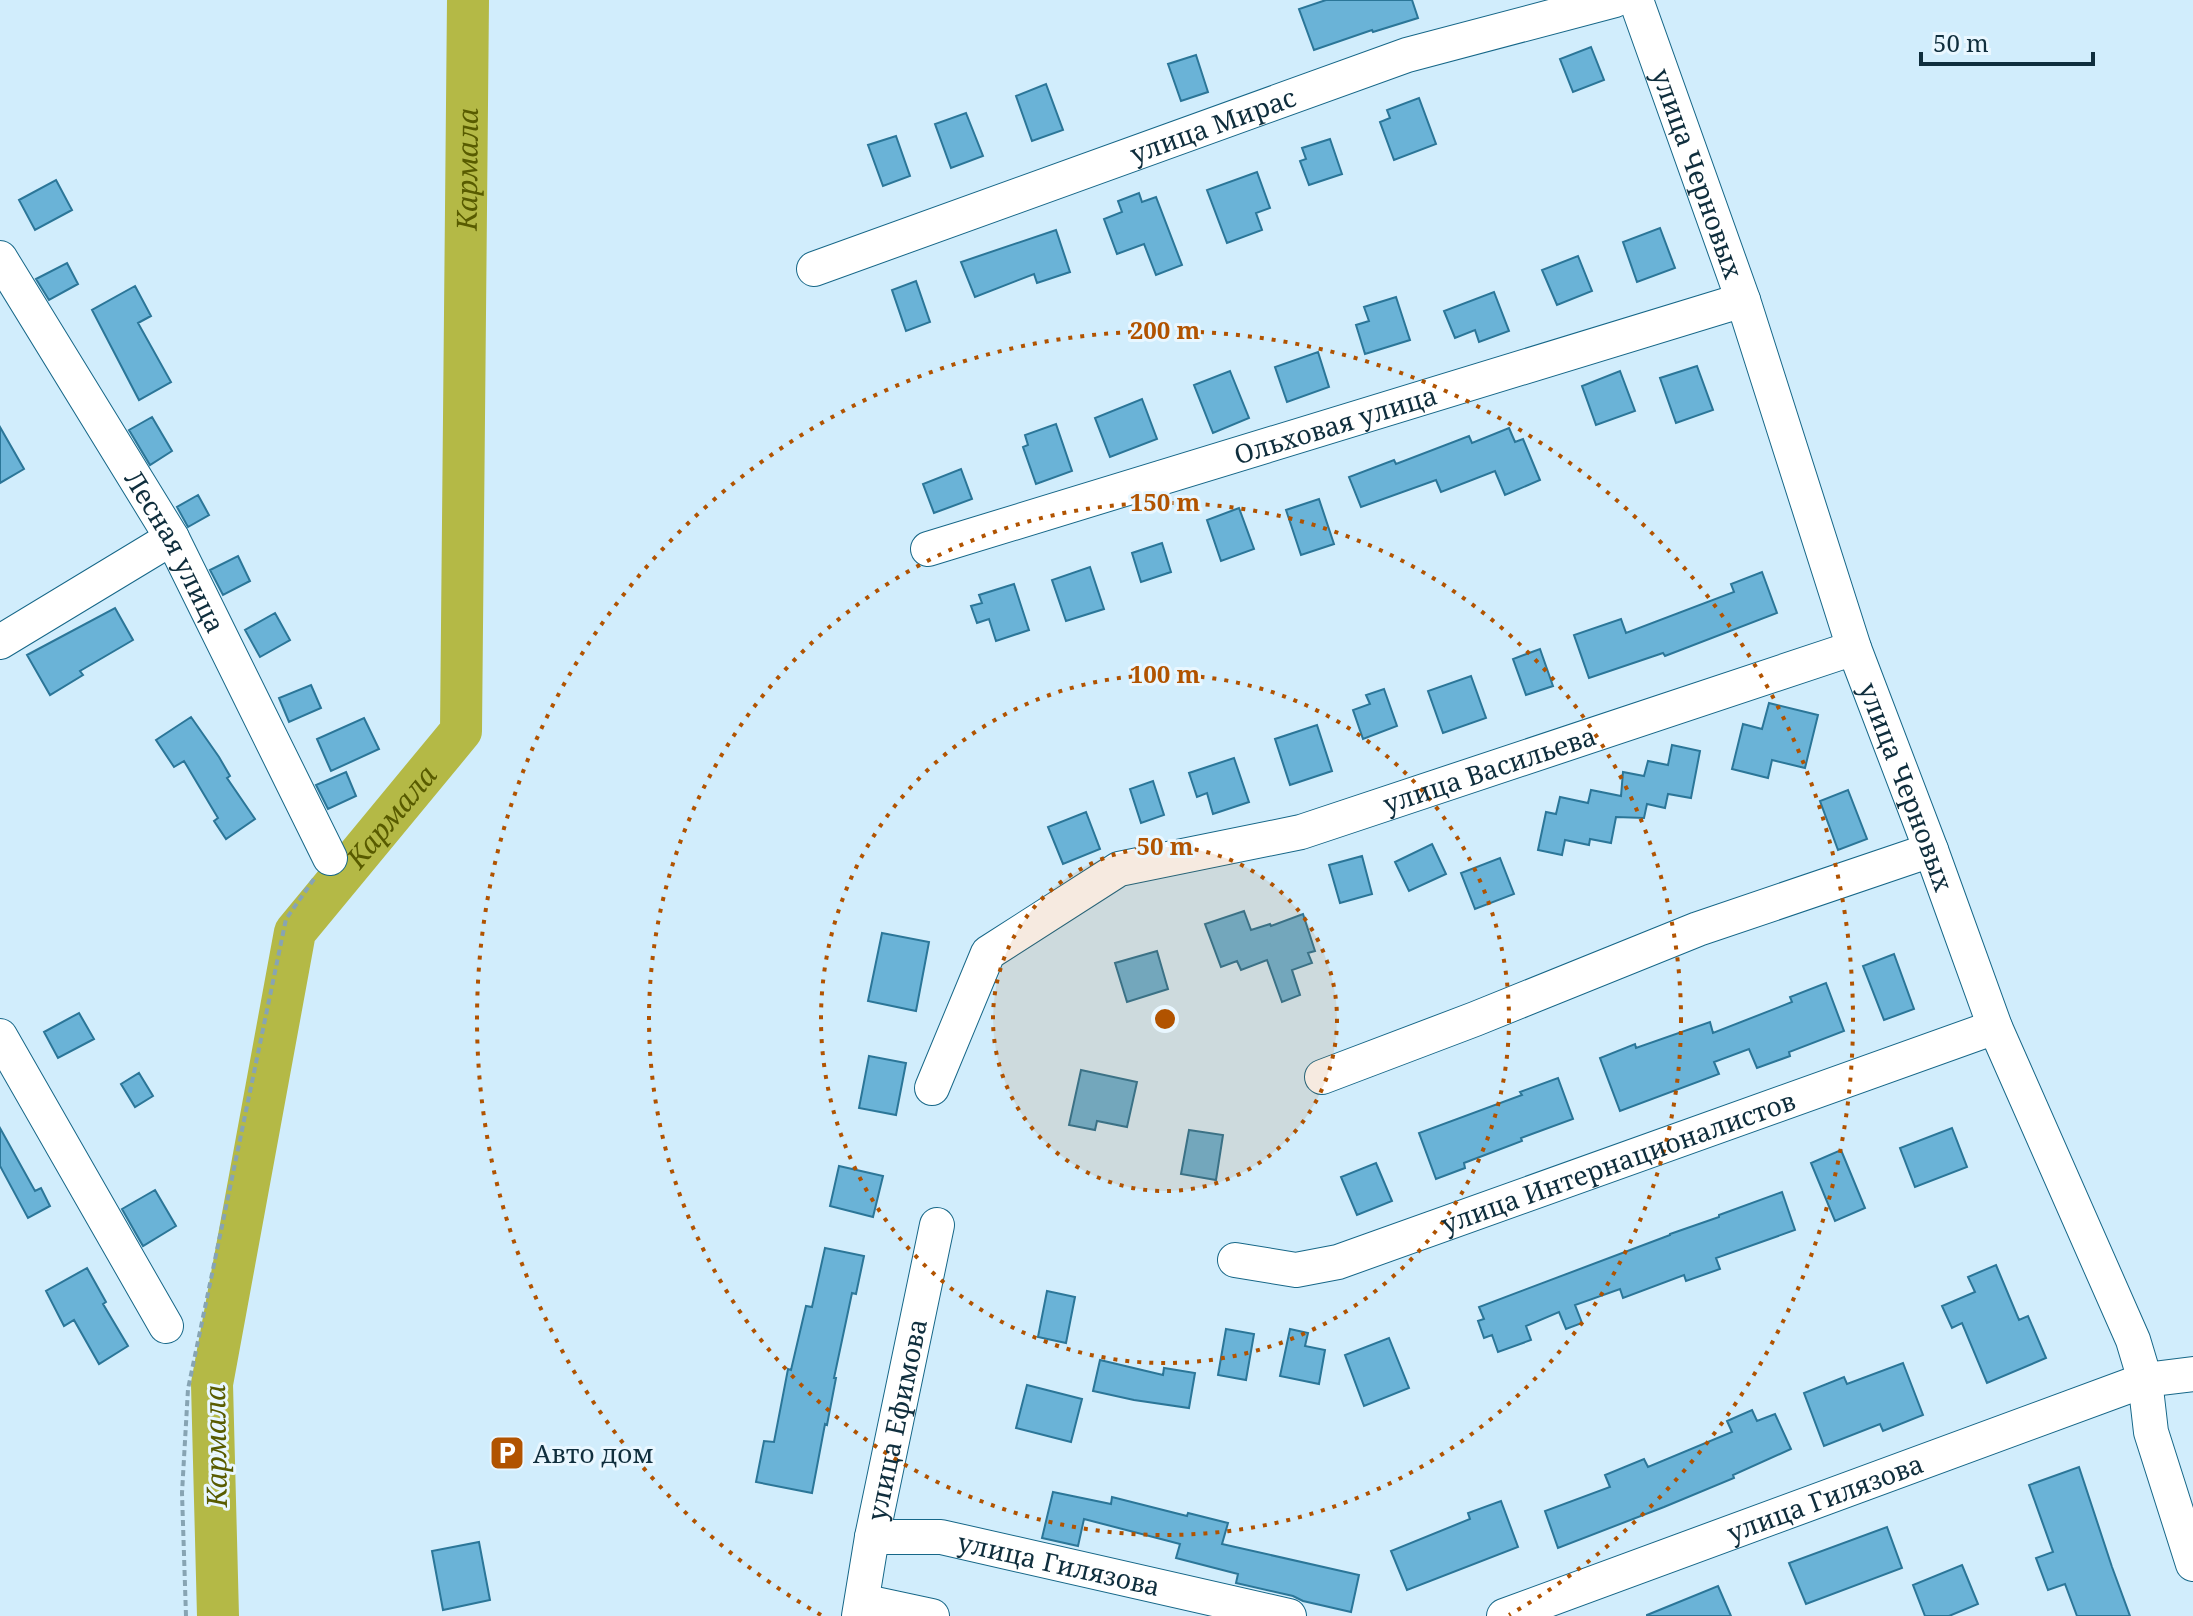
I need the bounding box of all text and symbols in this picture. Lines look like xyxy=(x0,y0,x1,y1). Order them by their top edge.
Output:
scale bar xyxy=(1921,16,2093,66)
text: 50 m xyxy=(1933,26,1989,59)
street label: улица Черновых xyxy=(1644,63,1752,283)
street label: улица Мирас xyxy=(1125,79,1301,171)
water label: Кармала xyxy=(447,108,486,232)
text: 200 m xyxy=(1130,313,1201,346)
street label: Ольховая улица xyxy=(1230,377,1441,472)
street label: Лесная улица xyxy=(117,463,234,639)
text: 150 m xyxy=(1130,485,1201,518)
text: 100 m xyxy=(1130,657,1201,690)
street label: улица Черновых xyxy=(1851,677,1962,896)
street label: улица Васильева xyxy=(1378,717,1601,822)
water label: Кармала xyxy=(336,757,445,876)
text: 50 m xyxy=(1136,829,1194,862)
centre of rings xyxy=(1151,1005,1179,1033)
street label: улица Интернационалистов xyxy=(1436,1082,1800,1242)
street label: улица Ефимова xyxy=(858,1315,935,1524)
water label: Кармала xyxy=(195,1384,235,1509)
parking icon: Авто дом xyxy=(488,1434,526,1472)
place label: Авто дом xyxy=(533,1435,654,1471)
street label: улица Гилязова xyxy=(1722,1445,1928,1550)
street label: улица Гилязова xyxy=(954,1523,1164,1604)

